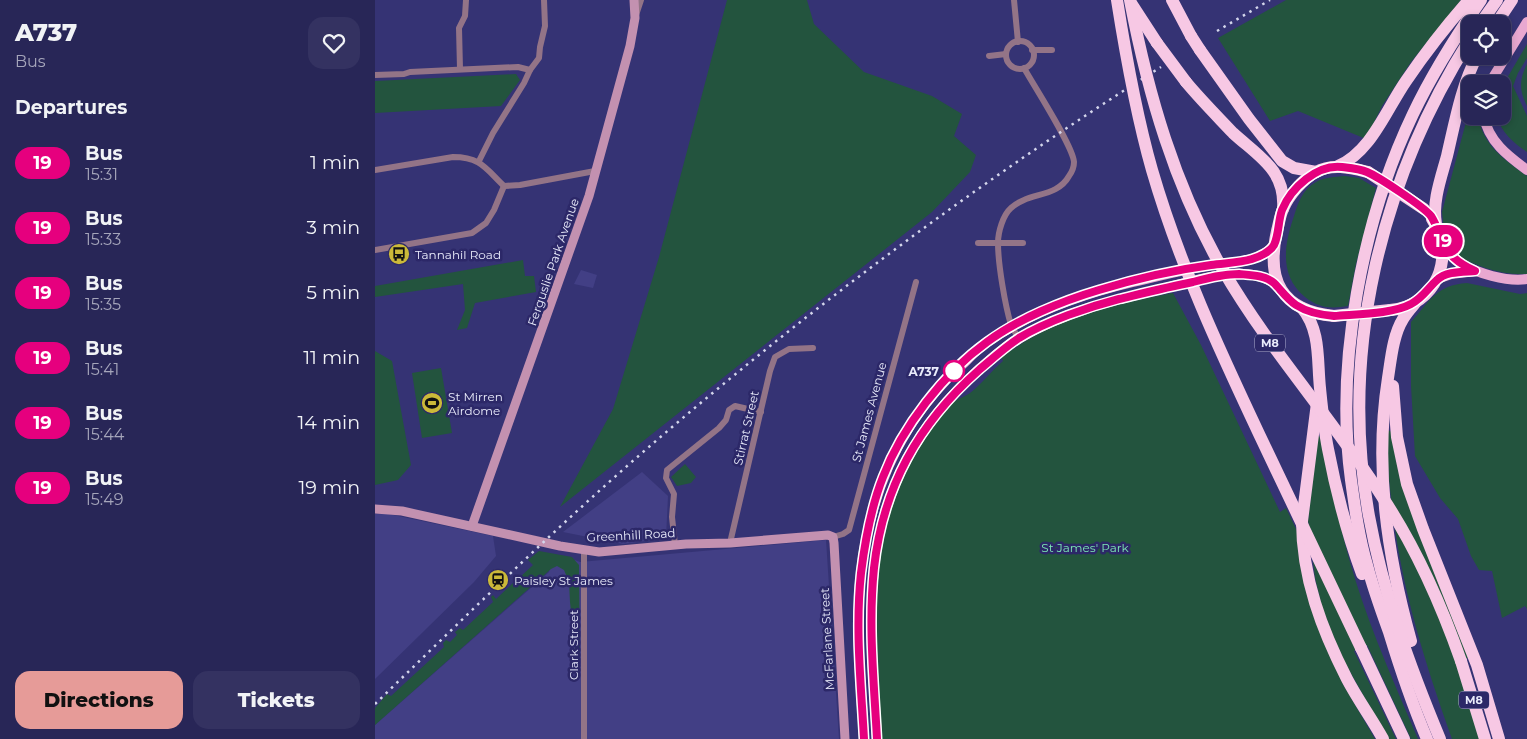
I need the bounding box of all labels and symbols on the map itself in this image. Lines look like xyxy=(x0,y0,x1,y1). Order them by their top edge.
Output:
street label: Ferguslie Park Avenue xyxy=(524,196,582,328)
line badge: 19 xyxy=(1421,225,1465,257)
bus stop icon: Tannahil Road xyxy=(387,242,411,266)
place label: Tannahil Road xyxy=(415,247,501,262)
road number: M8 xyxy=(1255,334,1285,352)
street label: St James Avenue xyxy=(848,360,890,464)
marker: A737 xyxy=(943,360,965,382)
place label: A737 xyxy=(908,364,940,379)
place label: St Mirren Airdome xyxy=(448,389,503,418)
street label: Stirrat Street xyxy=(730,389,762,467)
sports icon: St Mirren Airdome xyxy=(420,391,444,415)
street label: Greenhill Road xyxy=(586,525,676,545)
park label: St James' Park xyxy=(1041,540,1129,555)
station icon: Paisley St James xyxy=(486,568,510,592)
place label: Paisley St James xyxy=(514,573,613,588)
street label: McFarlane Street xyxy=(817,587,837,691)
street label: Clark Street xyxy=(566,610,581,680)
road number: M8 xyxy=(1459,692,1489,708)

